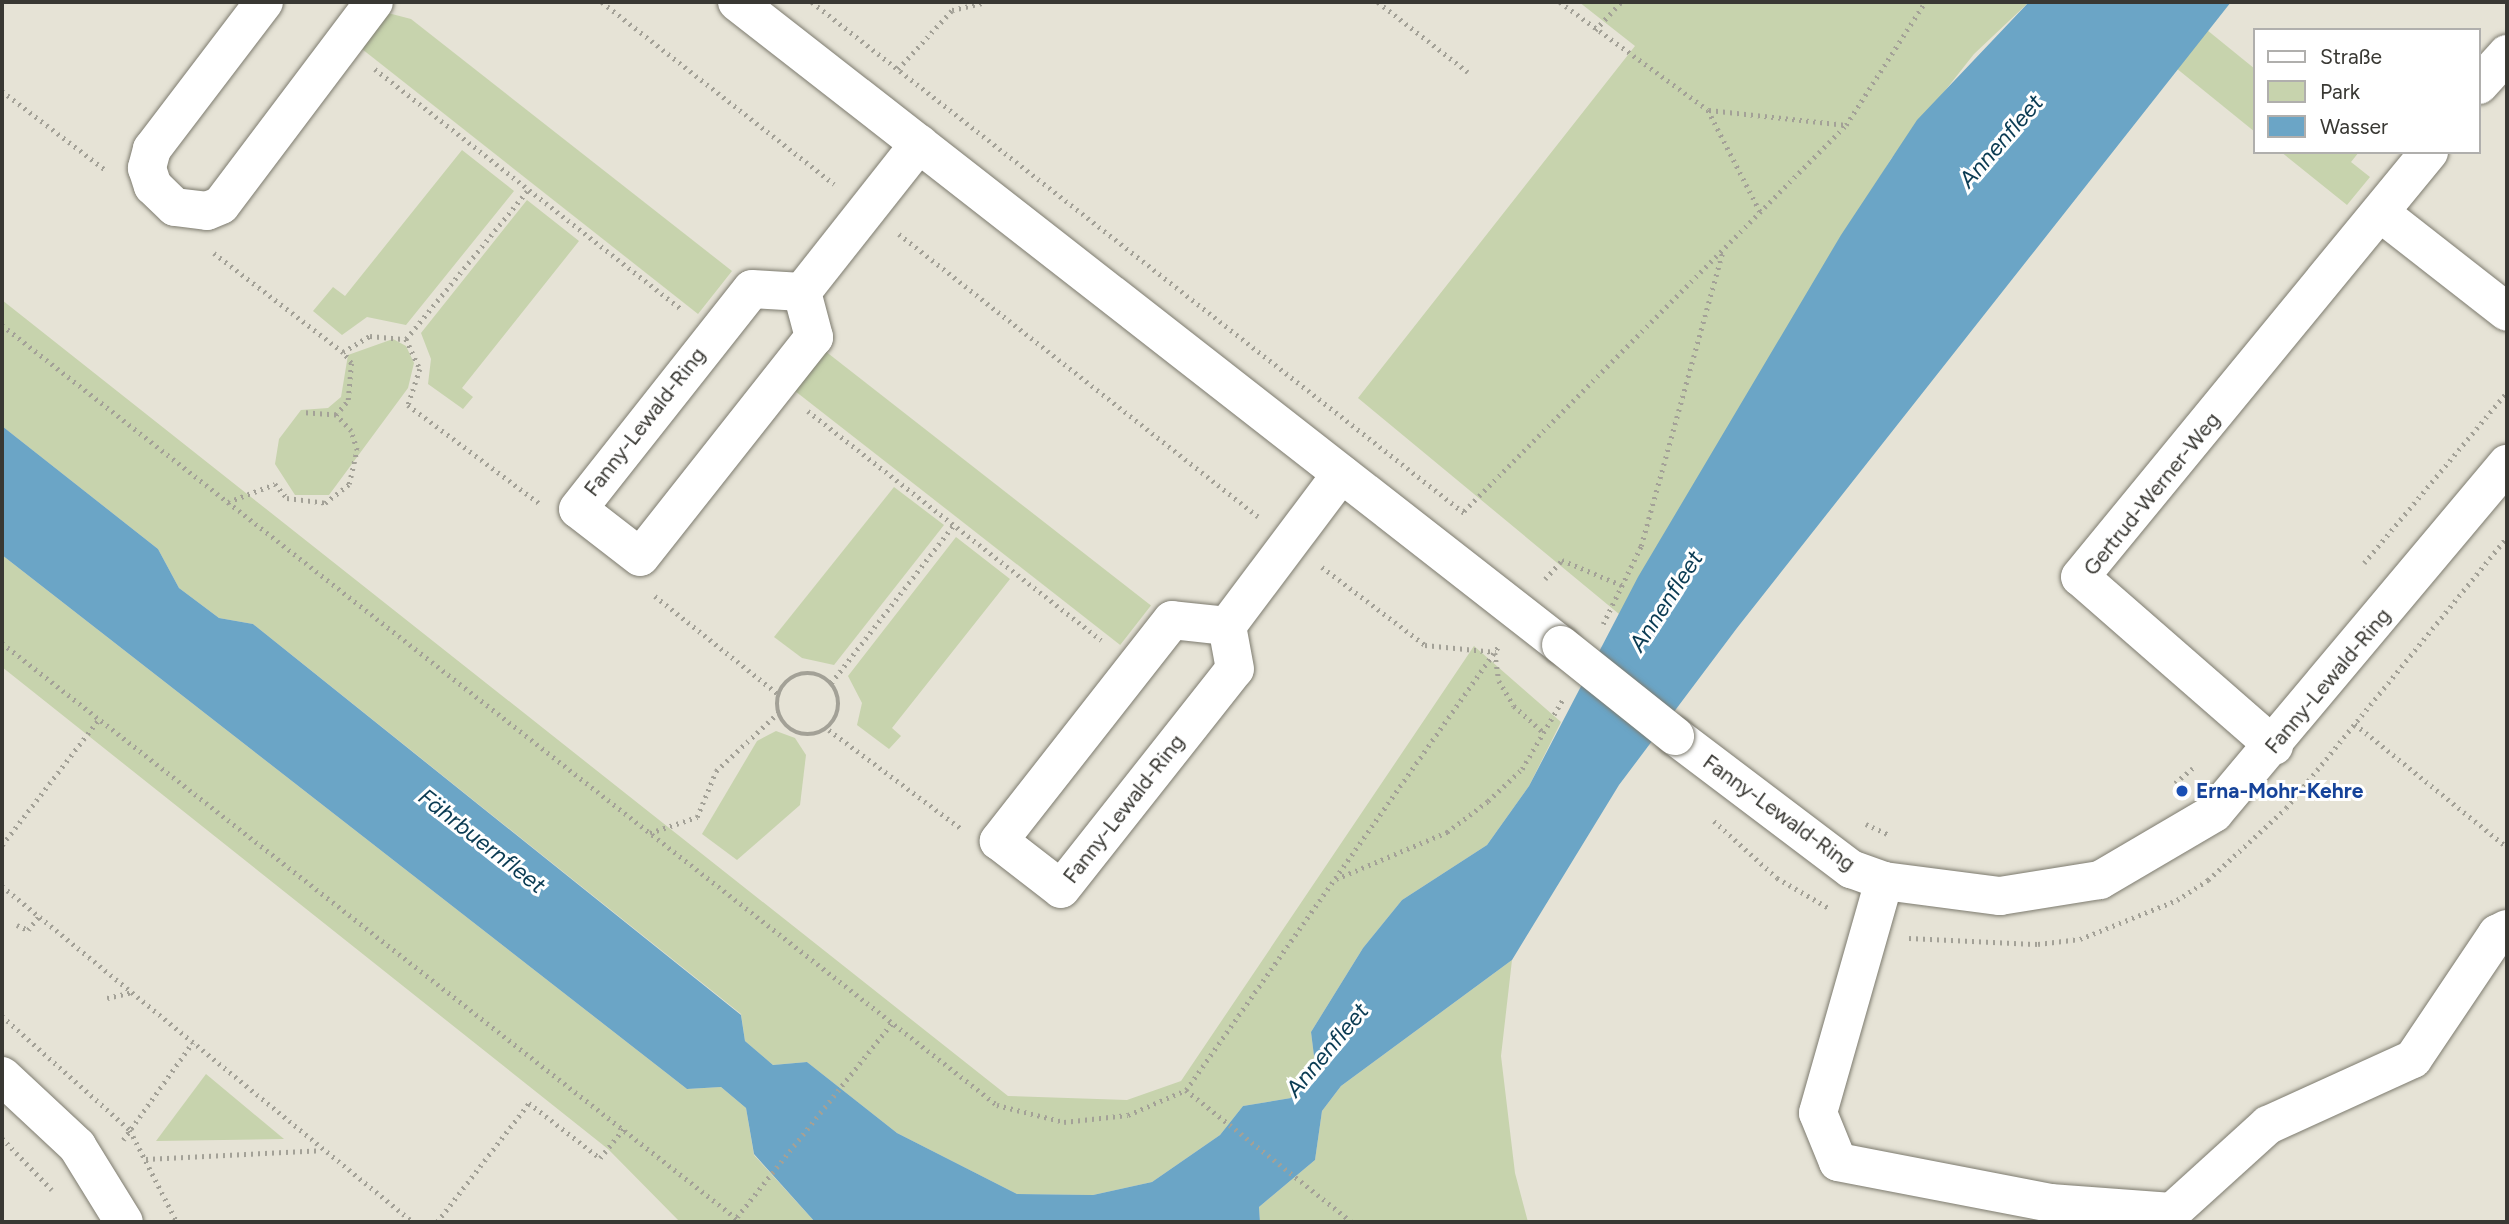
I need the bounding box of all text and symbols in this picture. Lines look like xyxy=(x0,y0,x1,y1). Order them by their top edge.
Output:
legend xyxy=(2254,28,2481,154)
text: Straße xyxy=(2320,44,2382,69)
text: Park xyxy=(2320,79,2360,104)
water label: Annenfleet xyxy=(1953,89,2049,193)
text: Wasser xyxy=(2320,114,2388,139)
street label: Fanny-Lewald-Ring xyxy=(579,343,711,501)
street label: Gertrud-Werner-Weg xyxy=(2079,407,2225,581)
water label: Annenfleet xyxy=(1623,546,1709,656)
street label: Fanny-Lewald-Ring xyxy=(2260,603,2396,759)
street label: Fanny-Lewald-Ring xyxy=(1058,730,1190,888)
street label: Fanny-Lewald-Ring xyxy=(1698,749,1860,877)
place label: Erna-Mohr-Kehre xyxy=(2196,778,2363,804)
water label: Fährbuernfleet xyxy=(413,783,551,899)
marker: Erna-Mohr-Kehre xyxy=(2174,783,2190,799)
water label: Annenfleet xyxy=(1280,997,1374,1103)

